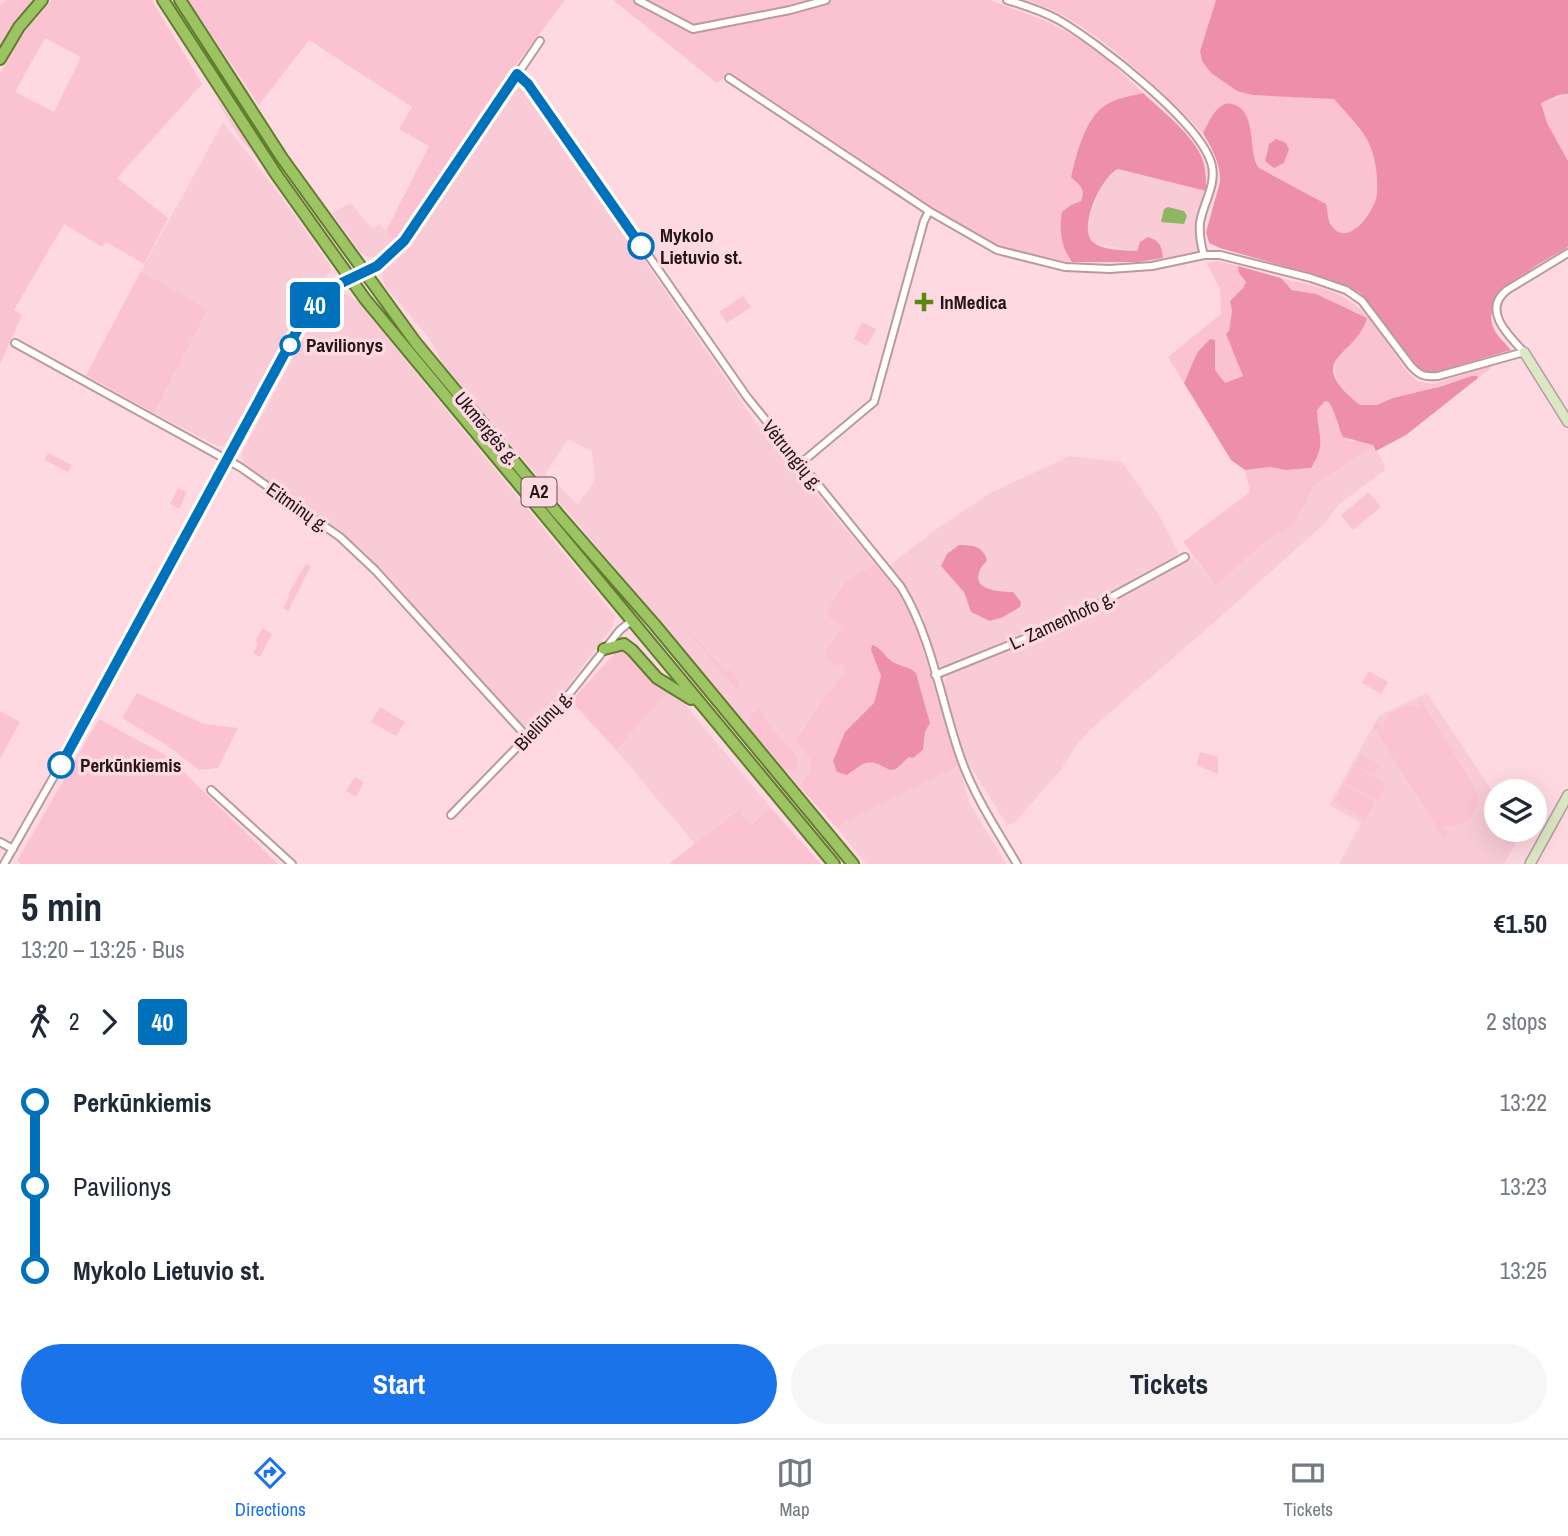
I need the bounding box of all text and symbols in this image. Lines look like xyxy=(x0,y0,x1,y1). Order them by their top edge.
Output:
place label: Mykolo Lietuvio st. xyxy=(660,222,742,270)
marker: Mykolo Lietuvio st. xyxy=(628,233,654,259)
line badge: 40 xyxy=(284,282,346,328)
text: 40 xyxy=(304,289,326,321)
place label: InMedica xyxy=(940,289,1007,315)
marker: InMedica xyxy=(914,292,934,312)
place label: Pavilionys xyxy=(306,332,383,358)
marker: Pavilionys xyxy=(280,335,300,355)
street label: Ukmergės g. xyxy=(449,386,525,470)
street label: Vėtrungių g. xyxy=(756,414,830,496)
street label: Eitminų g. xyxy=(261,476,335,538)
road number: A2 xyxy=(522,478,556,506)
street label: L. Zamenhofo g. xyxy=(1005,584,1119,656)
street label: Bieliūnų g. xyxy=(508,684,578,756)
marker: Perkūnkiemis xyxy=(48,752,74,778)
place label: Perkūnkiemis xyxy=(80,752,181,778)
map controls xyxy=(1484,779,1547,842)
button: layers xyxy=(1484,779,1547,842)
text: 5 min xyxy=(21,882,102,933)
text: €1.50 xyxy=(1494,906,1547,941)
text: 13:20 – 13:25 · Bus xyxy=(21,934,185,965)
icon: walk xyxy=(21,1003,59,1041)
icon: forward xyxy=(90,1003,128,1041)
text: 2 xyxy=(69,1006,80,1037)
text: 40 xyxy=(152,1006,173,1038)
text: 2 stops xyxy=(1486,1006,1547,1037)
text: Perkūnkiemis xyxy=(73,1085,212,1120)
text: 13:22 xyxy=(1500,1087,1547,1118)
text: Pavilionys xyxy=(73,1169,171,1204)
text: 13:23 xyxy=(1500,1171,1547,1202)
text: Mykolo Lietuvio st. xyxy=(73,1253,265,1288)
text: 13:25 xyxy=(1500,1255,1547,1286)
button: Start xyxy=(21,1344,777,1424)
button: Tickets xyxy=(791,1344,1547,1424)
tab: Directions xyxy=(235,1454,306,1522)
tab: Map xyxy=(776,1454,814,1522)
tab: Tickets xyxy=(1283,1454,1333,1522)

